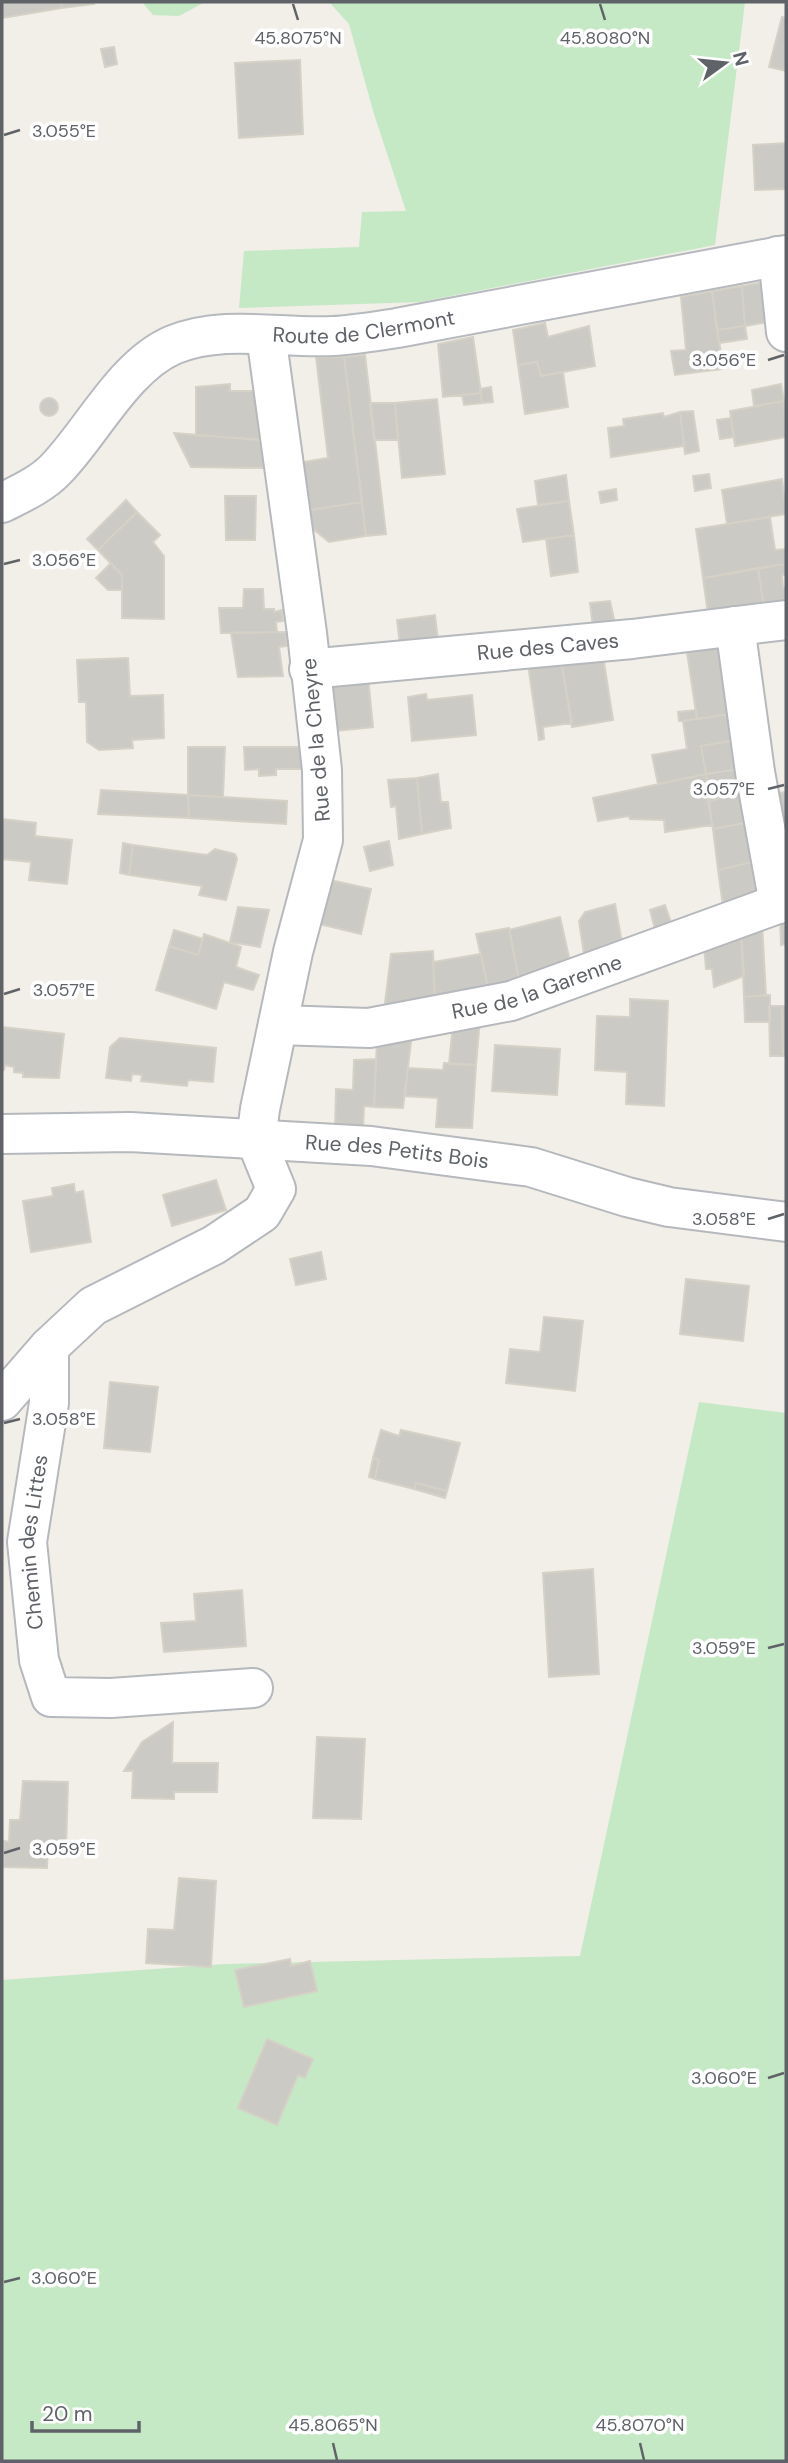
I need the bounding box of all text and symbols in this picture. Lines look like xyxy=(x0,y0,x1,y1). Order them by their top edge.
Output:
text: 45.8075°N xyxy=(254,26,342,50)
text: 45.8080°N xyxy=(560,26,650,50)
north arrow xyxy=(690,28,760,98)
text: N xyxy=(727,49,755,69)
text: 3.055°E xyxy=(32,119,96,143)
street label: Route de Clermont xyxy=(272,303,457,350)
text: 3.056°E xyxy=(692,348,756,372)
text: 3.056°E xyxy=(32,548,96,572)
street label: Rue des Caves xyxy=(476,626,620,667)
street label: Rue de la Cheyre xyxy=(295,657,337,823)
text: 3.057°E xyxy=(693,777,755,801)
street label: Rue de la Garenne xyxy=(449,948,626,1026)
text: 3.057°E xyxy=(33,978,95,1002)
street label: Rue des Petits Bois xyxy=(304,1128,491,1175)
text: 3.058°E xyxy=(692,1207,756,1231)
text: 3.058°E xyxy=(32,1407,96,1431)
street label: Chemin des Littes xyxy=(13,1452,55,1631)
text: 3.059°E xyxy=(692,1636,756,1660)
text: 3.059°E xyxy=(32,1837,96,1861)
text: 3.060°E xyxy=(691,2066,757,2090)
text: 3.060°E xyxy=(31,2266,97,2290)
scale bar xyxy=(32,2390,138,2434)
text: 20 m xyxy=(42,2400,93,2428)
text: 45.8065°N xyxy=(288,2413,378,2437)
text: 45.8070°N xyxy=(596,2413,684,2437)

